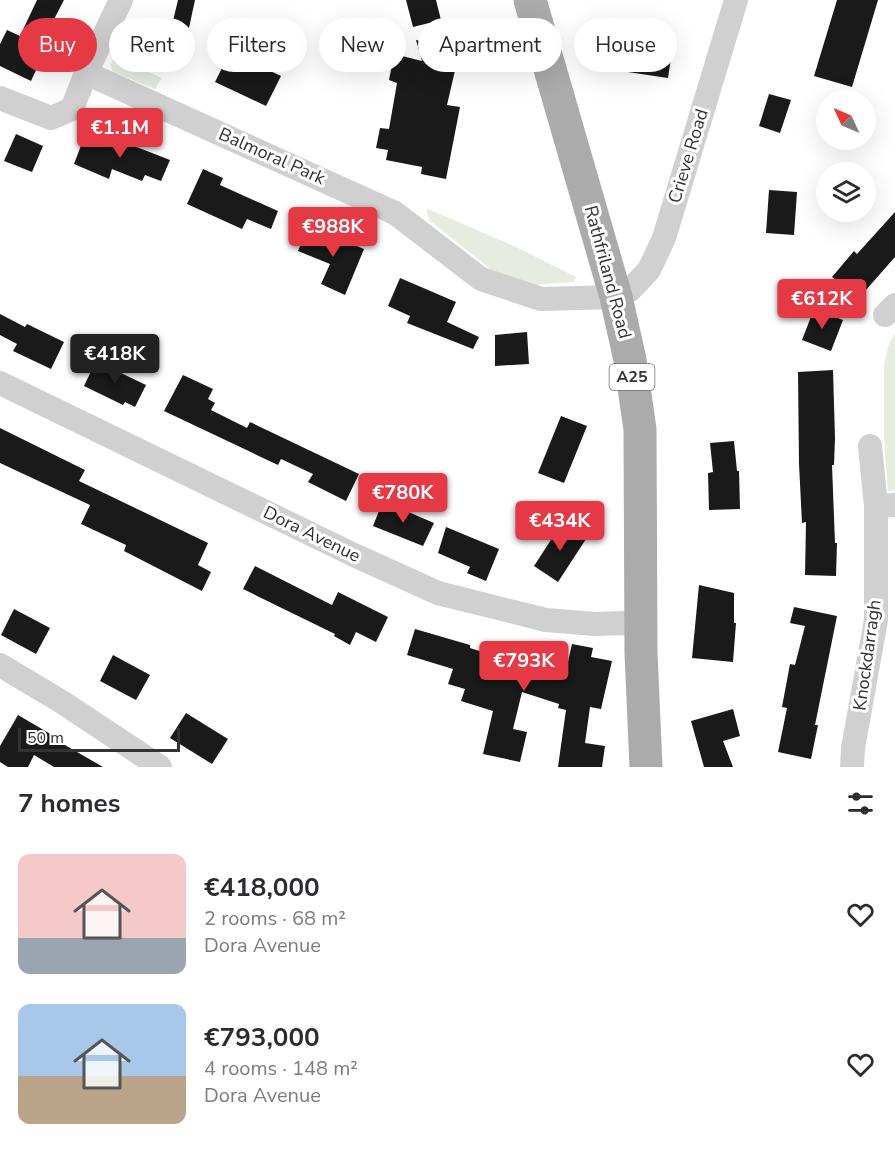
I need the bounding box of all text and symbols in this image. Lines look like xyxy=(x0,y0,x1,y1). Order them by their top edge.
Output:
chip: Buy xyxy=(18,18,97,72)
chip: Rent xyxy=(109,18,195,72)
chip: Filters xyxy=(207,18,307,72)
chip: New xyxy=(319,18,406,72)
chip: Apartment xyxy=(418,18,562,72)
chip: House xyxy=(574,18,677,72)
north arrow xyxy=(816,90,876,150)
map controls xyxy=(816,90,876,222)
street label: Crieve Road xyxy=(662,106,714,206)
pin: €1.1M xyxy=(78,108,162,159)
text: €1.1M xyxy=(91,114,149,141)
street label: Balmoral Park xyxy=(215,122,330,191)
button: layers xyxy=(816,162,876,222)
street label: Rathfriland Road xyxy=(579,203,637,341)
pin: €988K xyxy=(291,207,375,258)
text: €988K xyxy=(302,213,364,240)
pin: €612K xyxy=(780,279,864,330)
text: €612K xyxy=(791,285,853,312)
pin: €418K xyxy=(73,334,157,385)
text: €418K xyxy=(84,340,146,367)
road number: A25 xyxy=(610,364,654,390)
pin: €780K xyxy=(361,473,445,524)
text: €780K xyxy=(372,479,434,506)
street label: Dora Avenue xyxy=(259,500,365,568)
pin: €434K xyxy=(518,501,602,552)
text: €434K xyxy=(529,507,591,534)
street label: Knockdarragh xyxy=(847,598,887,712)
pin: €793K xyxy=(482,641,566,692)
text: €793K xyxy=(493,647,555,674)
scale bar xyxy=(18,725,180,752)
text: 50 m xyxy=(27,727,64,749)
text: 7 homes xyxy=(18,786,120,821)
icon: filters xyxy=(844,787,877,820)
text: €418,000 xyxy=(204,870,320,905)
icon: home xyxy=(66,878,138,950)
icon: heart xyxy=(844,898,877,931)
text: 2 rooms · 68 m² xyxy=(204,905,346,932)
text: Dora Avenue xyxy=(204,932,321,959)
text: €793,000 xyxy=(204,1020,320,1055)
icon: home xyxy=(66,1028,138,1100)
icon: heart xyxy=(844,1048,877,1081)
text: 4 rooms · 148 m² xyxy=(204,1055,358,1082)
text: Dora Avenue xyxy=(204,1082,321,1109)

